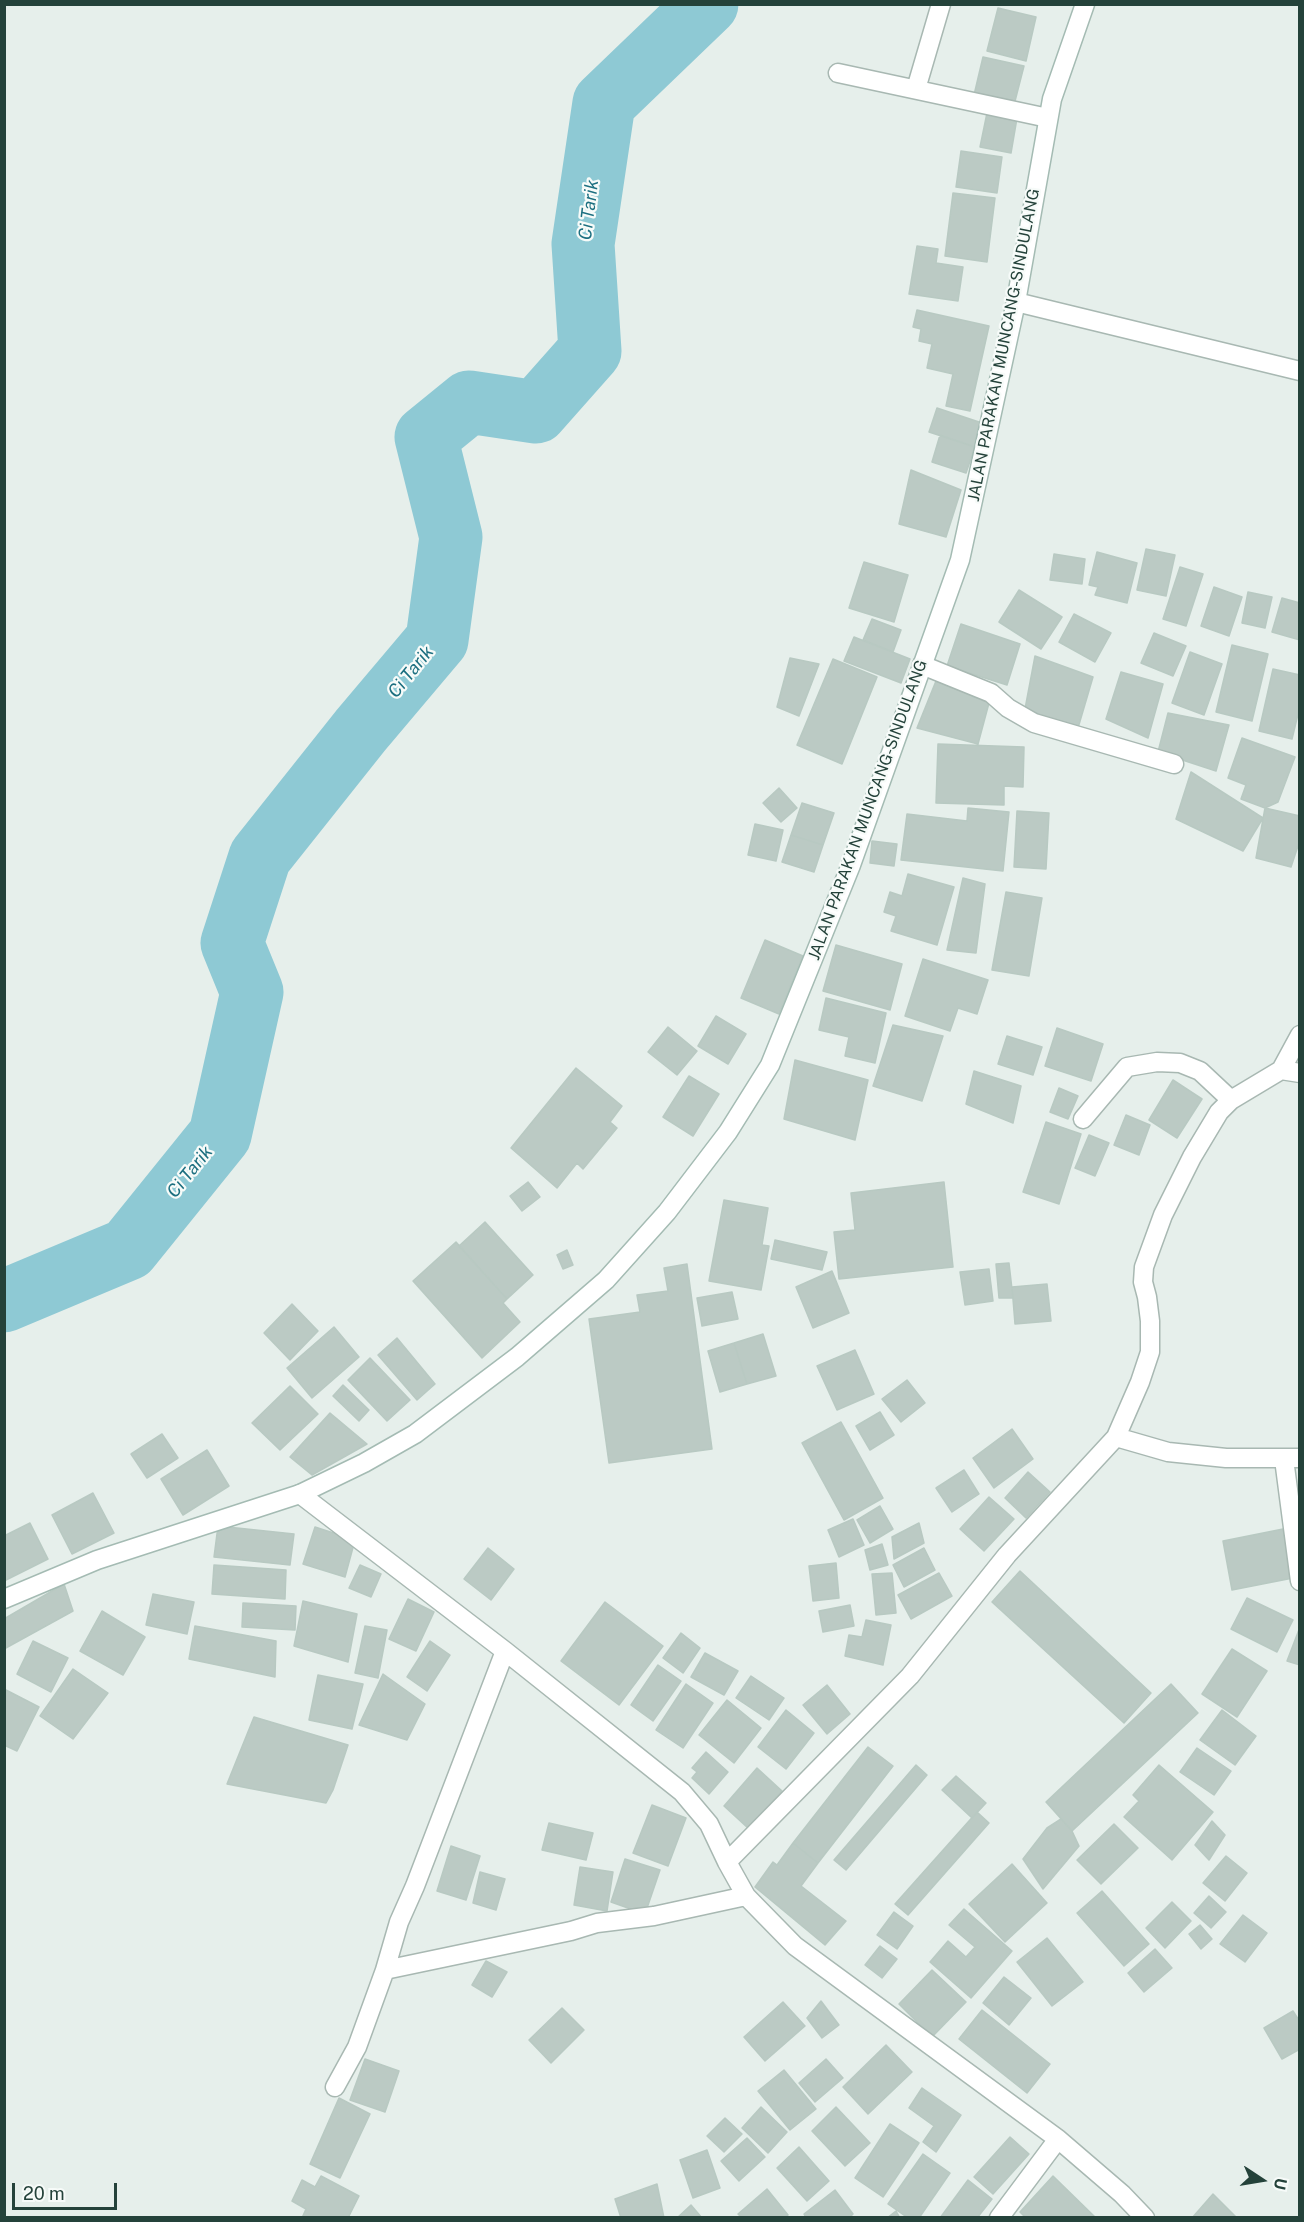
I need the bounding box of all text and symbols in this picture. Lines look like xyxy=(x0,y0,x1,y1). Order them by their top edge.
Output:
water label: Ci Tarik xyxy=(575,179,603,241)
street label: JALAN PARAKAN MUNCANG-SINDULANG xyxy=(964,187,1044,503)
water label: Ci Tarik xyxy=(384,642,438,702)
street label: JALAN PARAKAN MUNCANG-SINDULANG xyxy=(805,657,931,963)
water label: Ci Tarik xyxy=(163,1142,217,1202)
north arrow xyxy=(1232,2150,1292,2210)
scale bar xyxy=(15,2171,120,2209)
text: U xyxy=(1270,2176,1291,2191)
text: 20 m xyxy=(23,2183,65,2204)

